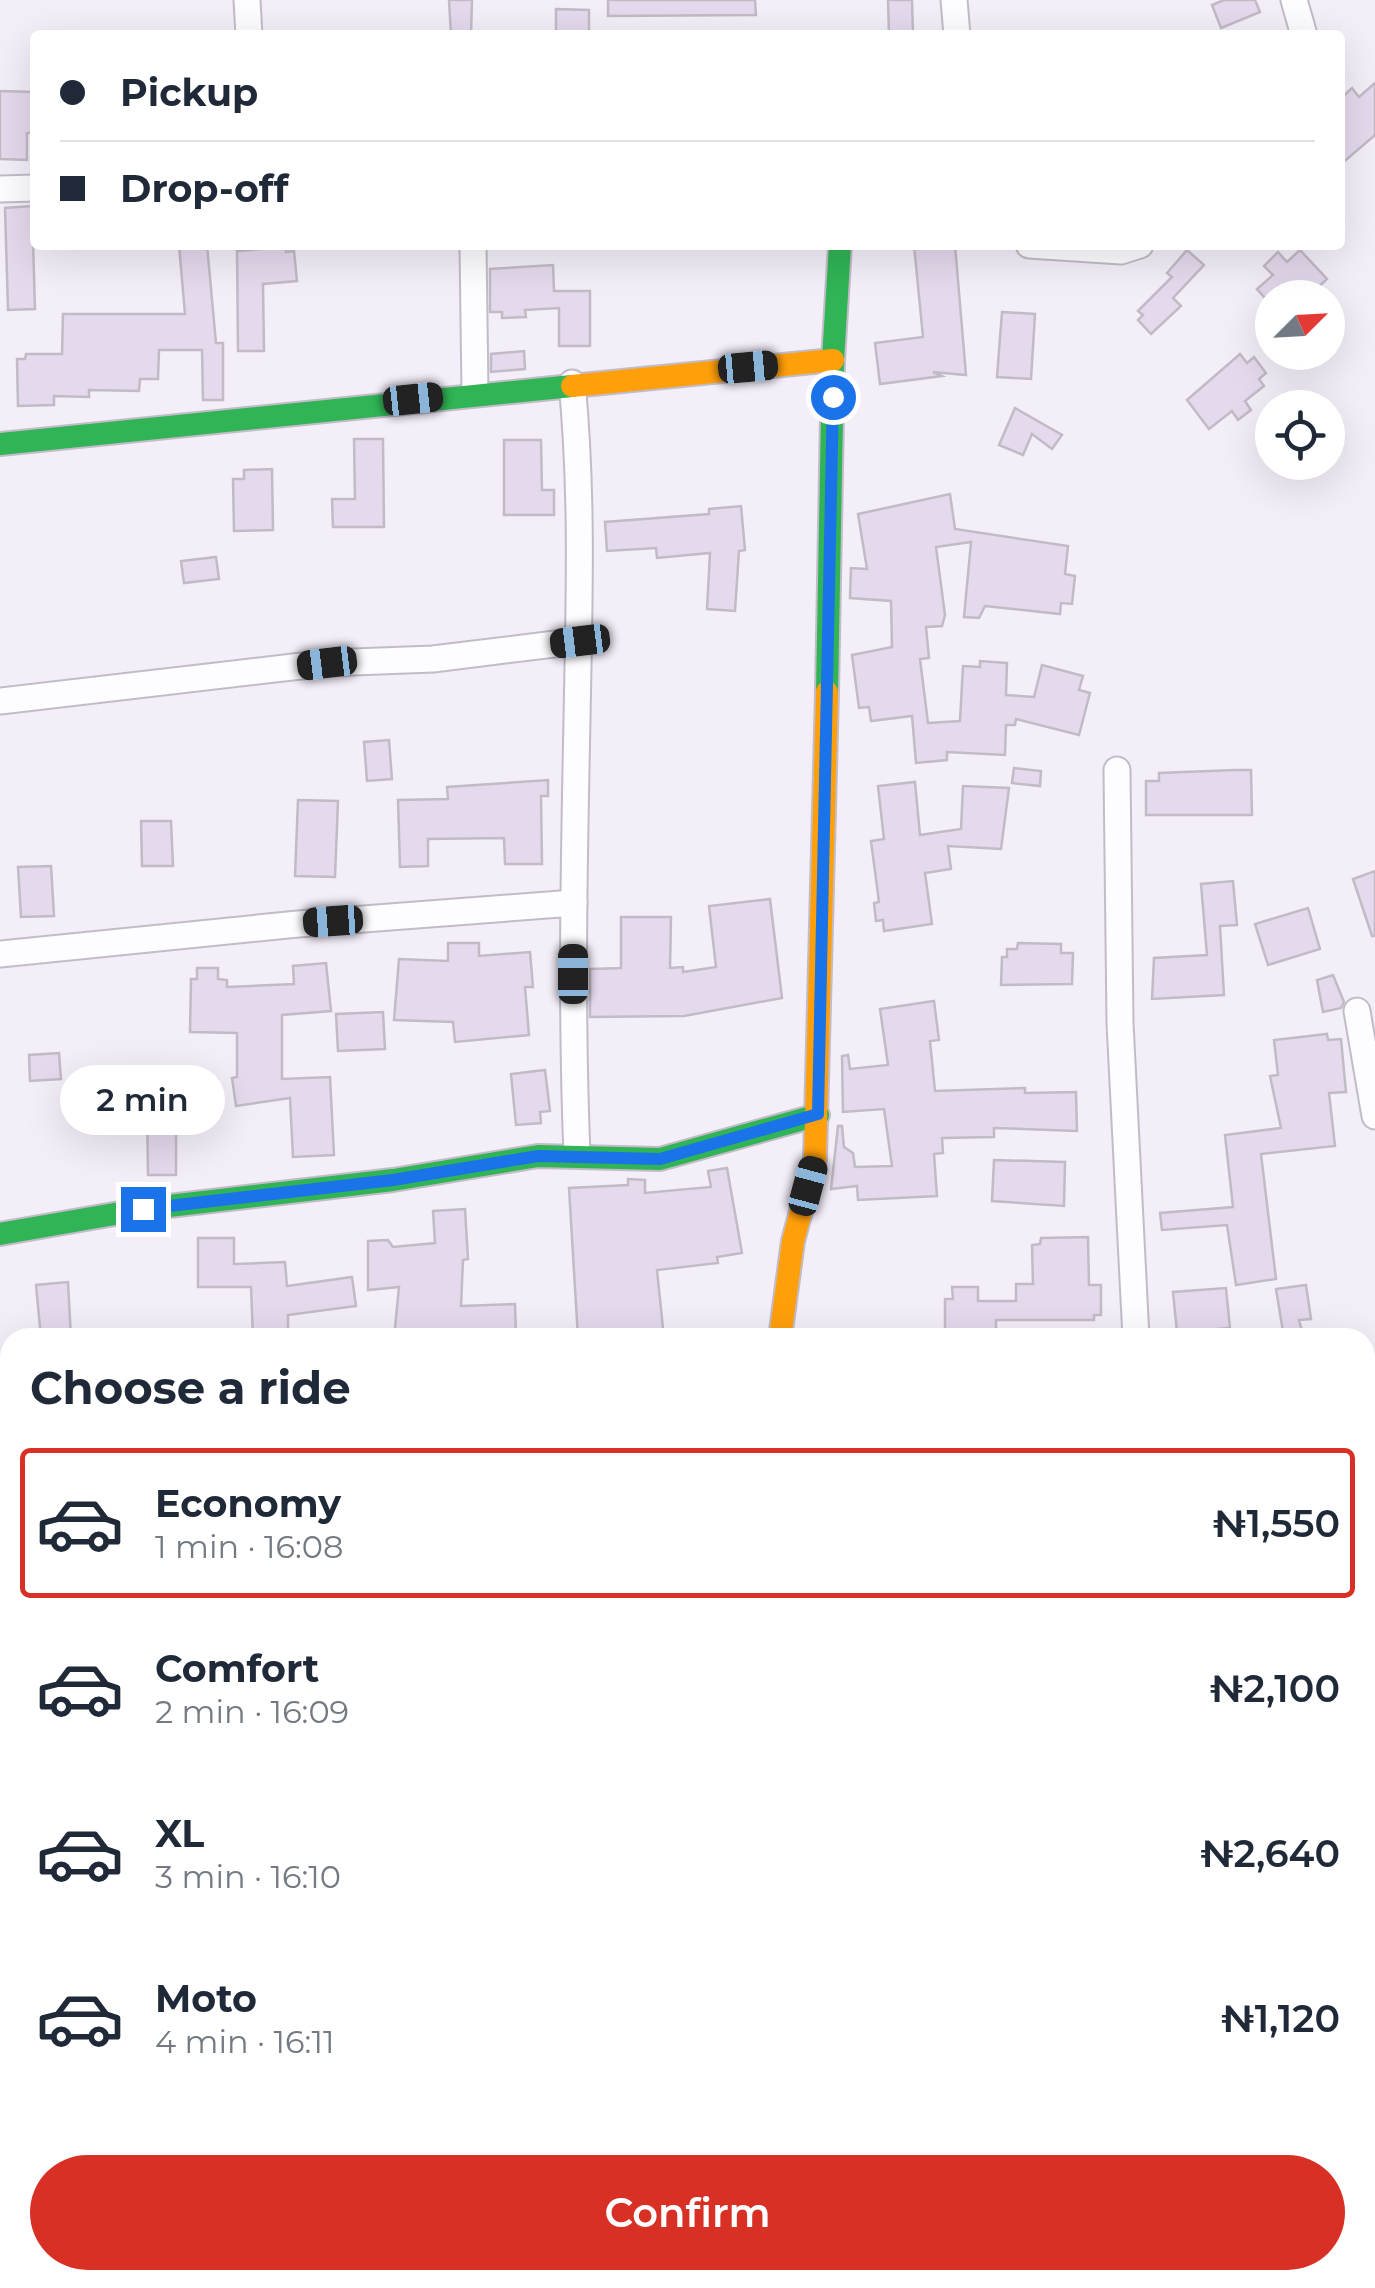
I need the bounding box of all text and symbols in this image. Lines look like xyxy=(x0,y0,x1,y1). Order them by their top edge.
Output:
text: Pickup xyxy=(120,69,258,116)
text: Drop-off xyxy=(120,165,289,212)
north arrow xyxy=(1255,280,1345,370)
map controls xyxy=(1255,280,1345,480)
car xyxy=(717,349,779,385)
route start xyxy=(811,375,856,420)
car xyxy=(382,381,444,417)
button: locate xyxy=(1255,390,1345,480)
car xyxy=(548,622,612,660)
car xyxy=(295,644,359,682)
car xyxy=(302,904,364,938)
car xyxy=(558,944,588,1004)
callout: 2 min xyxy=(61,1064,226,1134)
text: 2 min xyxy=(96,1080,189,1119)
car xyxy=(786,1153,830,1219)
route end xyxy=(121,1187,166,1232)
text: Choose a ride xyxy=(30,1360,351,1415)
icon: car xyxy=(35,1478,125,1568)
text: Economy xyxy=(155,1480,341,1527)
text: ₦1,550 xyxy=(1213,1500,1340,1547)
text: 1 min · 16:08 xyxy=(155,1527,343,1566)
icon: car xyxy=(35,1643,125,1733)
text: Comfort xyxy=(155,1645,319,1692)
text: ₦2,100 xyxy=(1210,1665,1340,1712)
text: 2 min · 16:09 xyxy=(155,1692,349,1731)
icon: car xyxy=(35,1808,125,1898)
text: XL xyxy=(155,1810,204,1857)
text: ₦2,640 xyxy=(1200,1830,1340,1877)
text: 3 min · 16:10 xyxy=(155,1857,341,1896)
icon: car xyxy=(35,1973,125,2063)
text: Moto xyxy=(155,1975,257,2022)
text: ₦1,120 xyxy=(1221,1995,1340,2042)
text: 4 min · 16:11 xyxy=(155,2022,335,2061)
button: Confirm xyxy=(30,2155,1345,2270)

